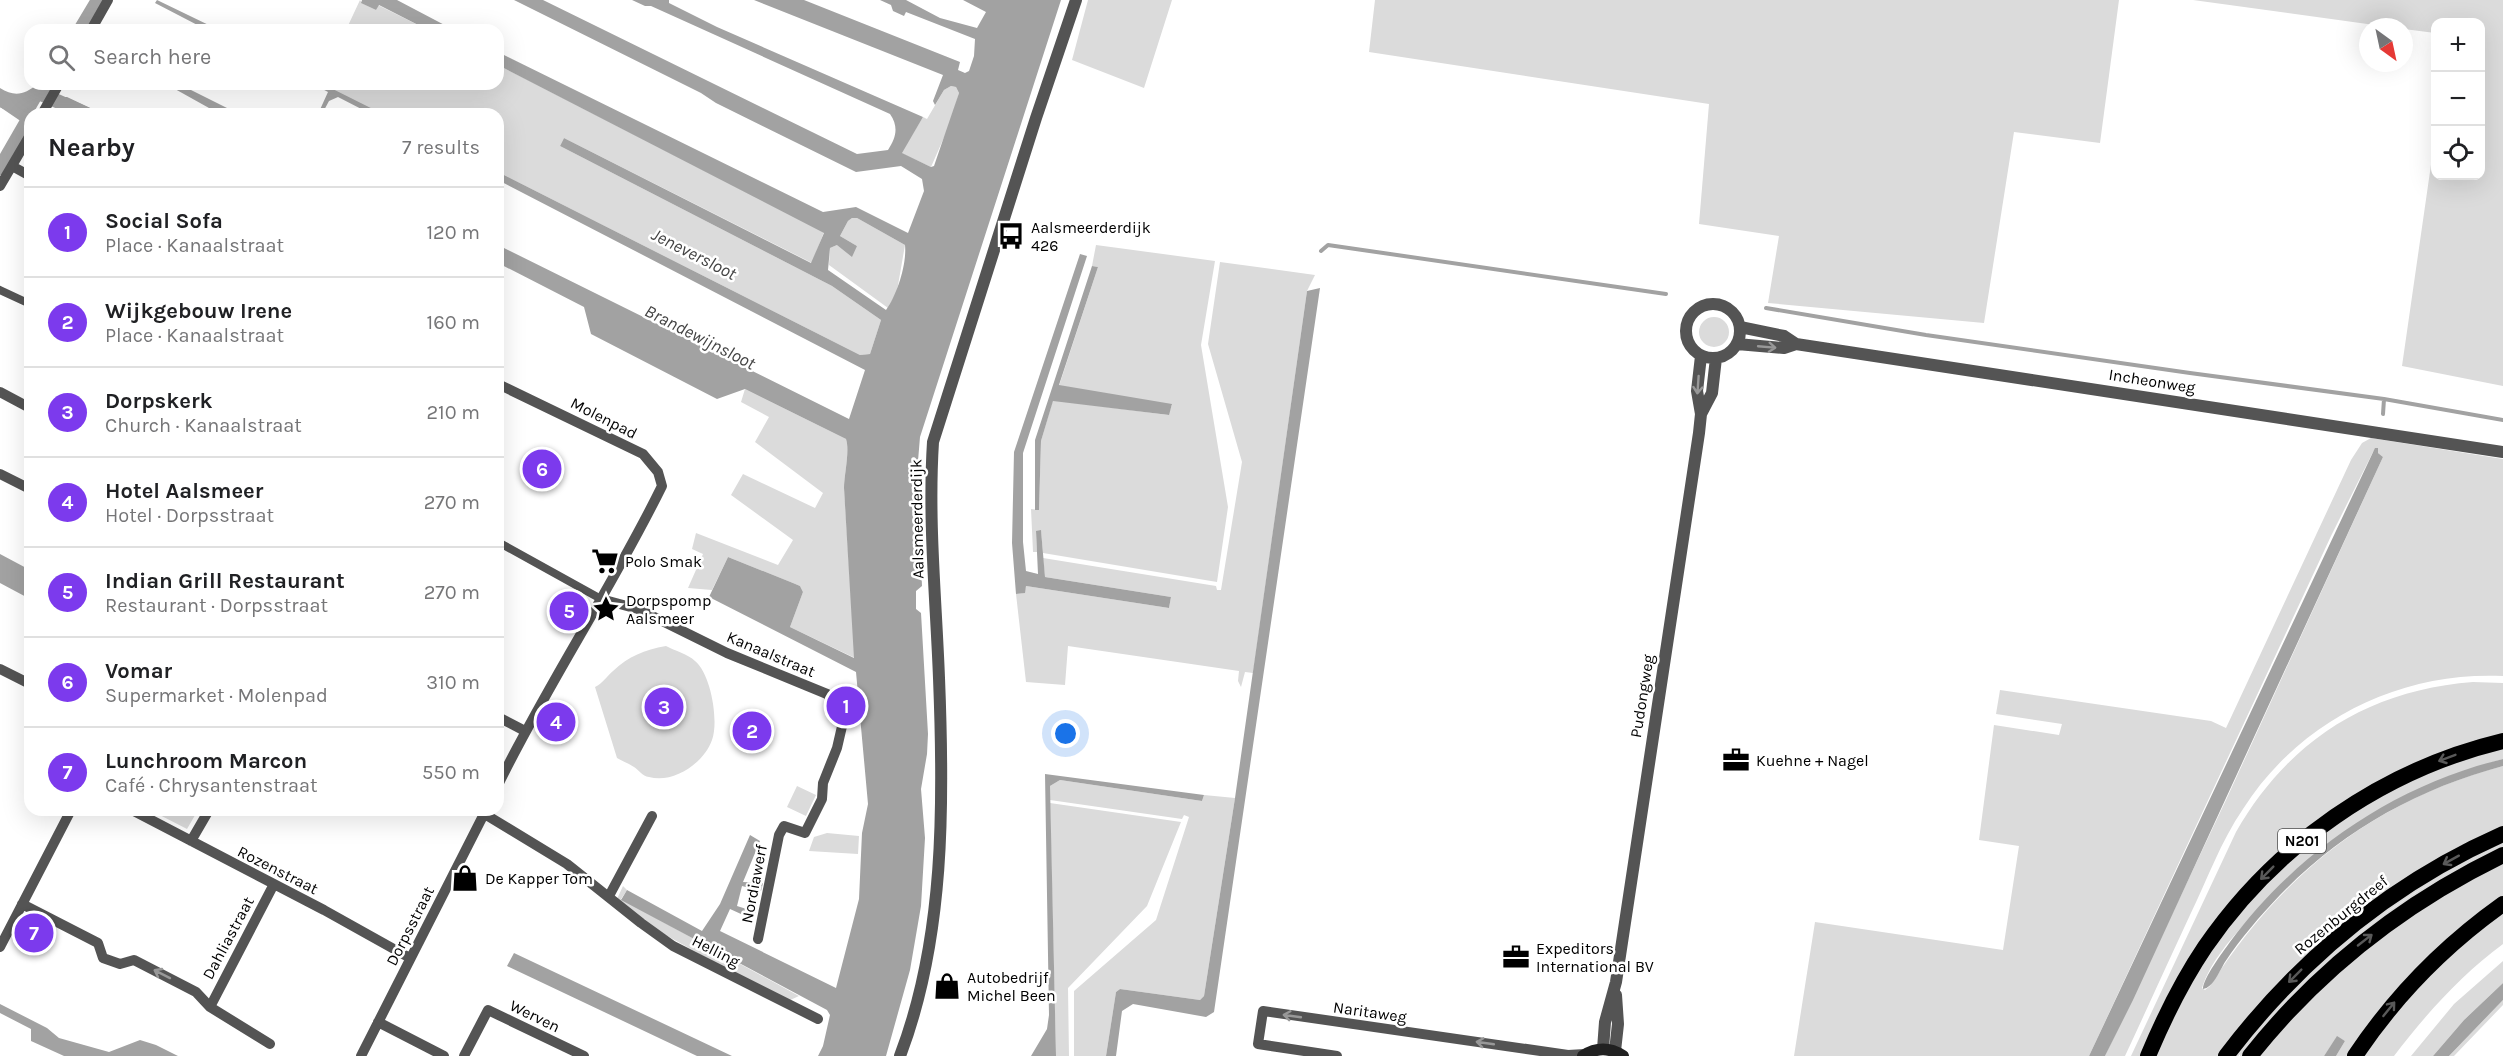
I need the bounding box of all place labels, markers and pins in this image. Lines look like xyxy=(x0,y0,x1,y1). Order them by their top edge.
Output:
place label: Aalsmeerderdijk 426 xyxy=(1031,218,1151,255)
bus stop icon: Aalsmeerderdijk 426 xyxy=(996,221,1026,251)
pin: 6 xyxy=(522,446,562,492)
supermarket icon: Polo Smak xyxy=(590,546,620,576)
place label: Polo Smak xyxy=(625,552,702,571)
pin: 5 xyxy=(550,588,588,634)
place label: Dorpspomp Aalsmeer xyxy=(626,591,711,628)
place icon: Dorpspomp Aalsmeer xyxy=(591,594,621,624)
pin: 3 xyxy=(644,684,684,730)
pin: 1 xyxy=(826,684,866,728)
pin: 4 xyxy=(536,700,576,744)
pin: 2 xyxy=(732,708,771,754)
office icon: Kuehne + Nagel xyxy=(1721,745,1751,775)
place label: Kuehne + Nagel xyxy=(1756,751,1869,770)
shop icon: De Kapper Tom xyxy=(450,863,480,893)
place label: De Kapper Tom xyxy=(485,869,593,888)
pin: 7 xyxy=(15,910,54,956)
place label: Expeditors International BV xyxy=(1536,939,1654,976)
office icon: Expeditors International BV xyxy=(1501,942,1531,972)
place label: Autobedrijf Michel Been xyxy=(967,968,1056,1005)
shop icon: Autobedrijf Michel Been xyxy=(932,971,962,1001)

